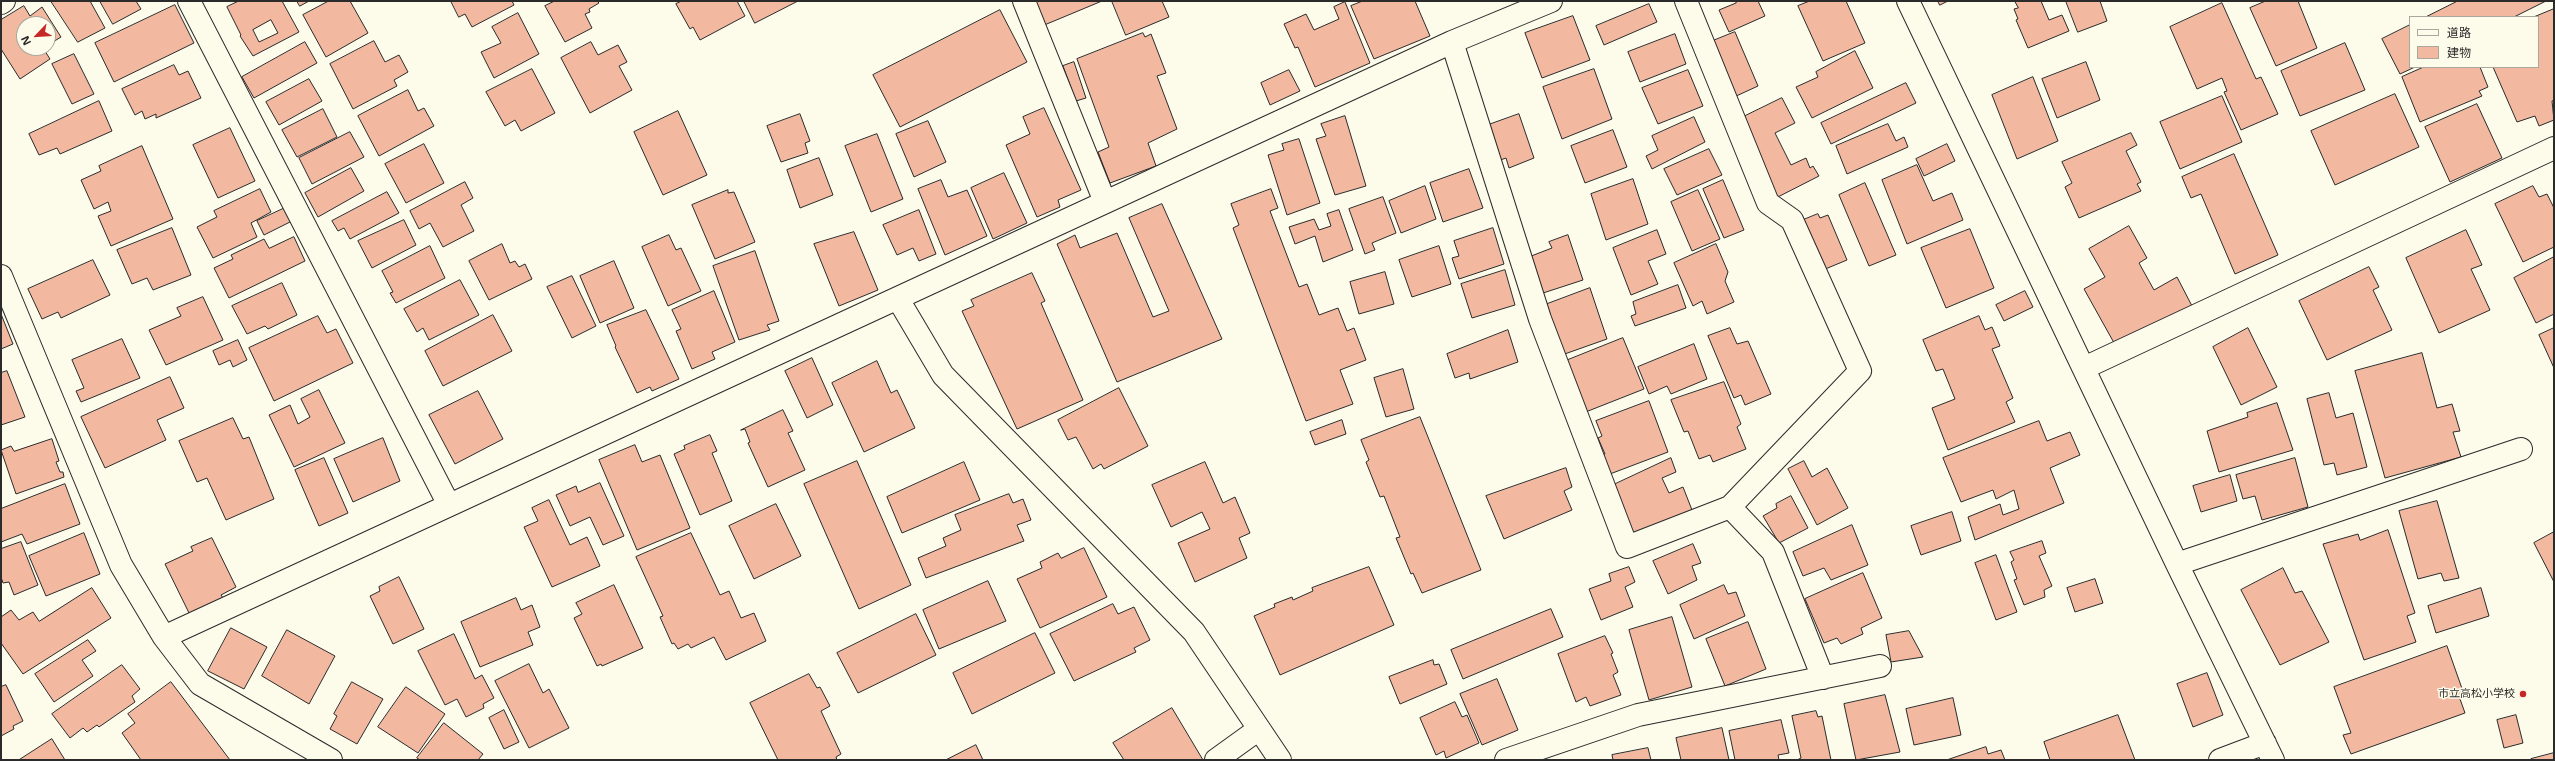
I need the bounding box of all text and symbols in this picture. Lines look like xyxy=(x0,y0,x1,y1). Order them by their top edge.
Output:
north arrow xyxy=(16,16,56,56)
legend xyxy=(2409,16,2539,68)
text: 道路 xyxy=(2447,24,2471,41)
text: N xyxy=(17,34,34,48)
text: 建物 xyxy=(2447,44,2471,61)
place label: 市立高松小学校 xyxy=(2438,687,2515,701)
marker: 市立高松小学校 xyxy=(2518,689,2528,699)

